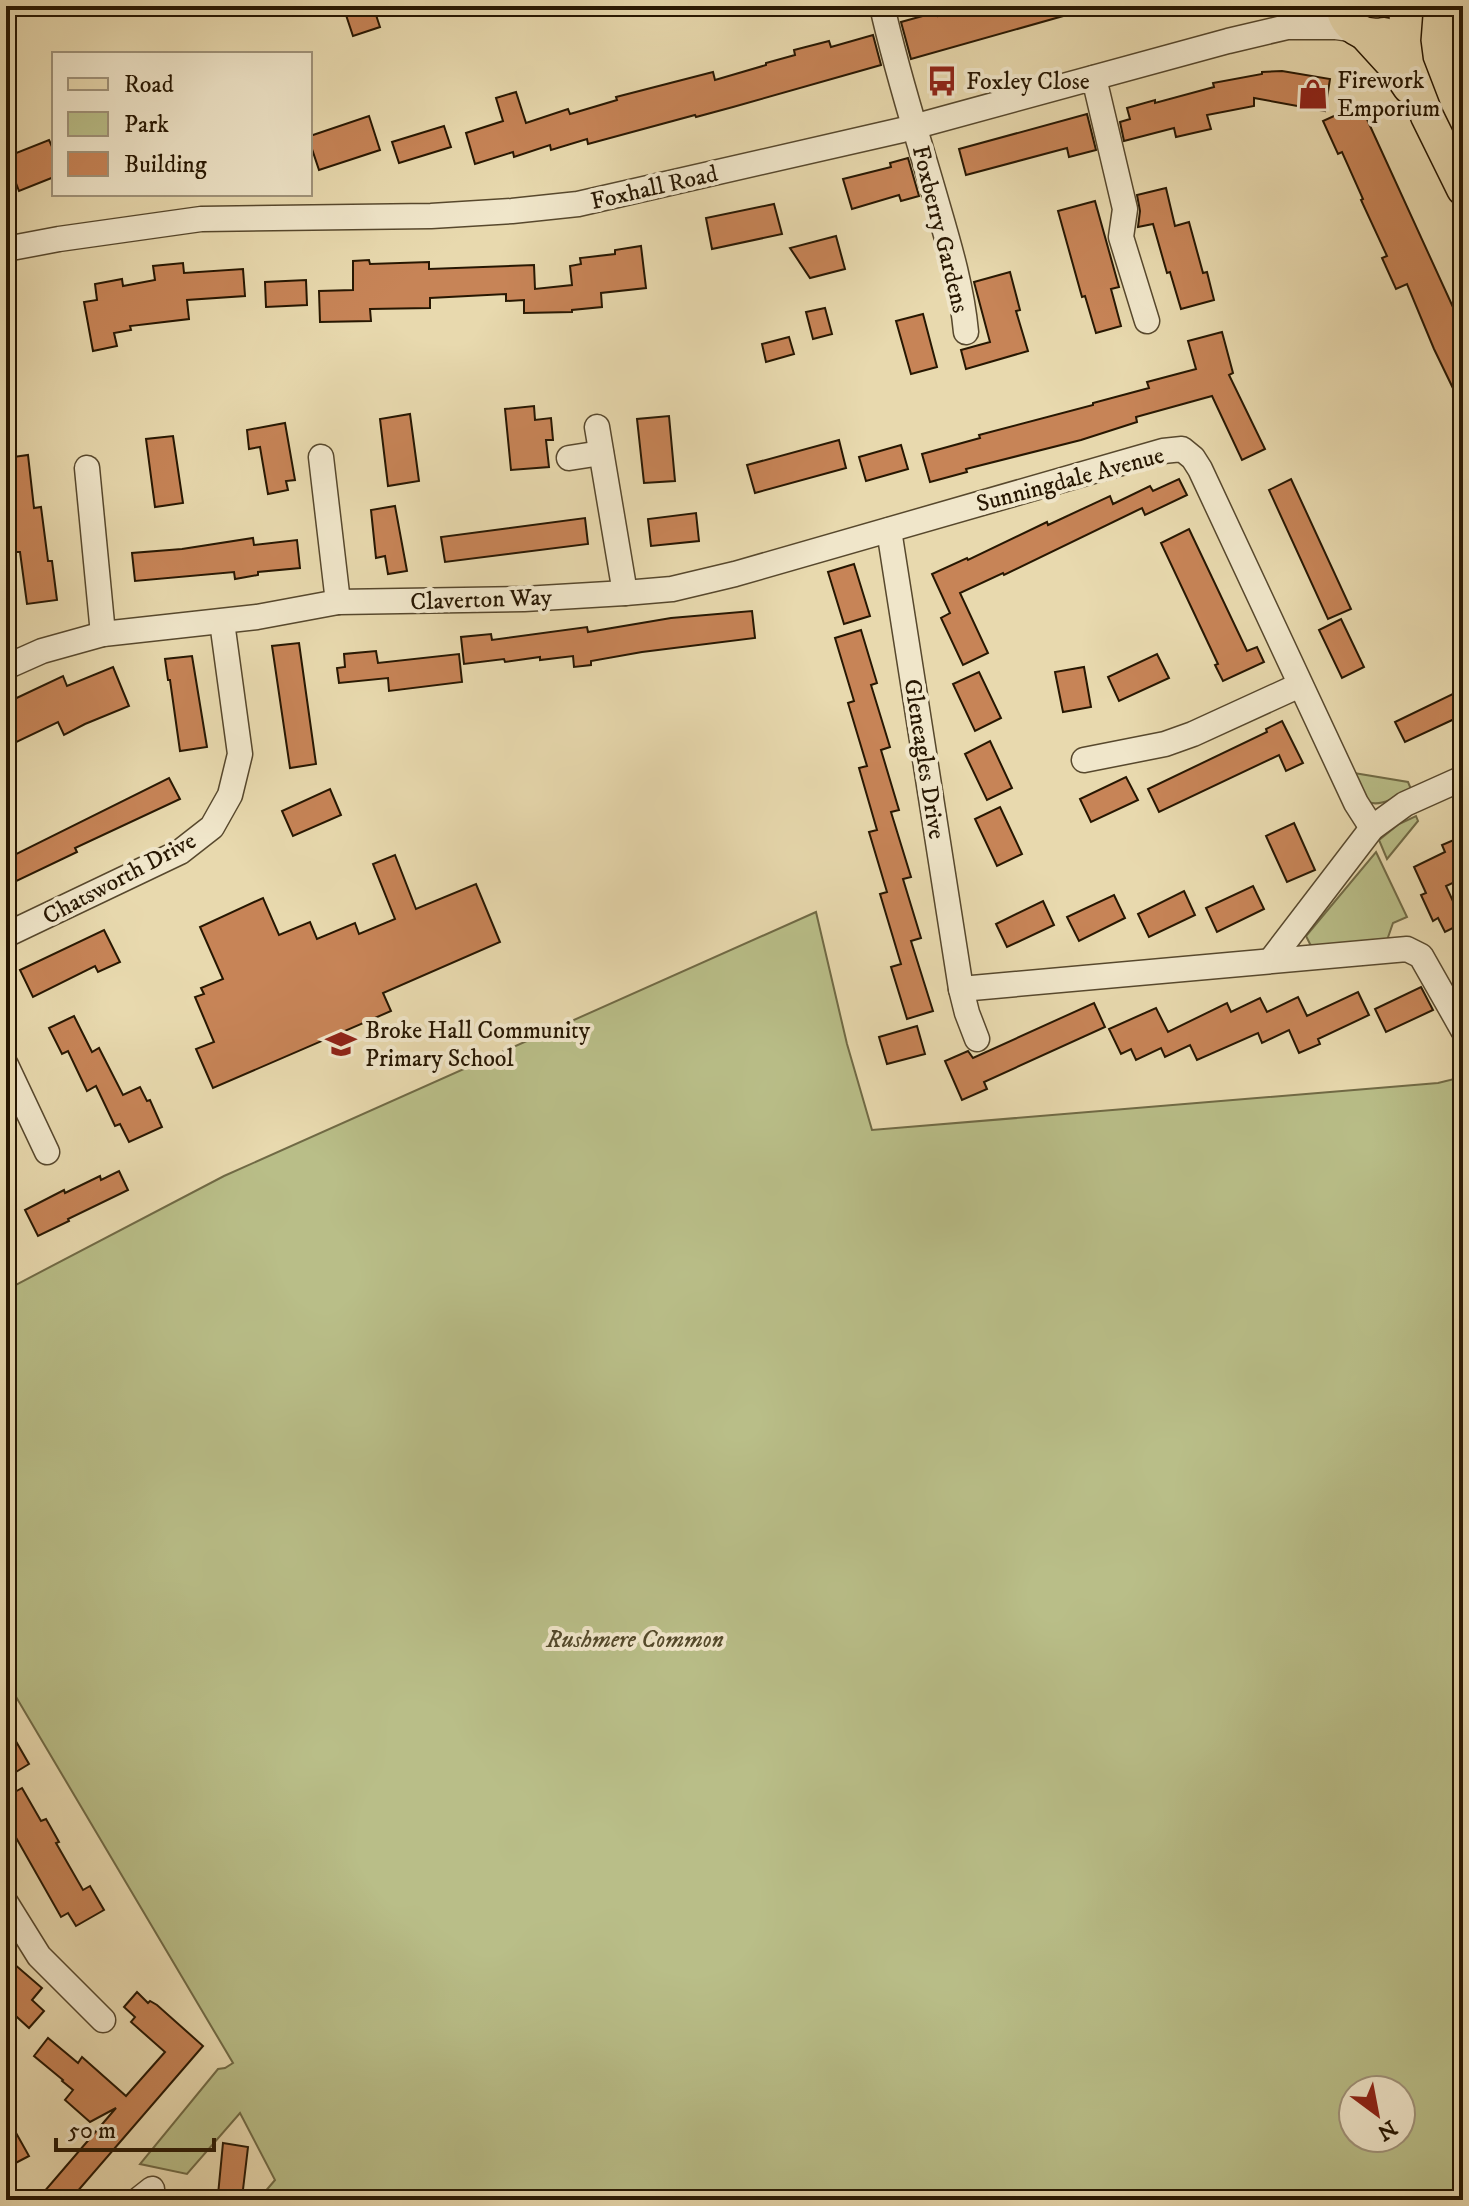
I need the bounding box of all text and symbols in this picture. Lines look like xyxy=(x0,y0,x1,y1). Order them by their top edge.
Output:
legend xyxy=(52,52,312,196)
bus stop icon: Foxley Close xyxy=(925,64,959,98)
place label: Firework Emporium xyxy=(1337,66,1440,124)
place label: Foxley Close xyxy=(966,67,1090,97)
text: Road xyxy=(124,70,174,100)
shop icon: Firework Emporium xyxy=(1296,77,1330,111)
text: Park xyxy=(124,110,169,140)
street label: Foxberry Gardens xyxy=(905,143,975,316)
text: Building xyxy=(124,150,207,180)
street label: Foxhall Road xyxy=(588,159,721,217)
street label: Sunningdale Avenue xyxy=(973,440,1168,519)
street label: Claverton Way xyxy=(410,583,553,617)
street label: Gleneagles Drive xyxy=(897,677,951,841)
street label: Chatsworth Drive xyxy=(38,826,201,932)
place label: Broke Hall Community Primary School xyxy=(365,1016,591,1074)
school or university icon: Broke Hall Community Primary School xyxy=(324,1027,358,1061)
park label: Rushmere Common xyxy=(545,1625,724,1655)
north arrow xyxy=(1337,2074,1417,2154)
scale bar xyxy=(56,2102,214,2152)
text: N xyxy=(1372,2113,1402,2146)
text: 50 m xyxy=(68,2116,116,2146)

